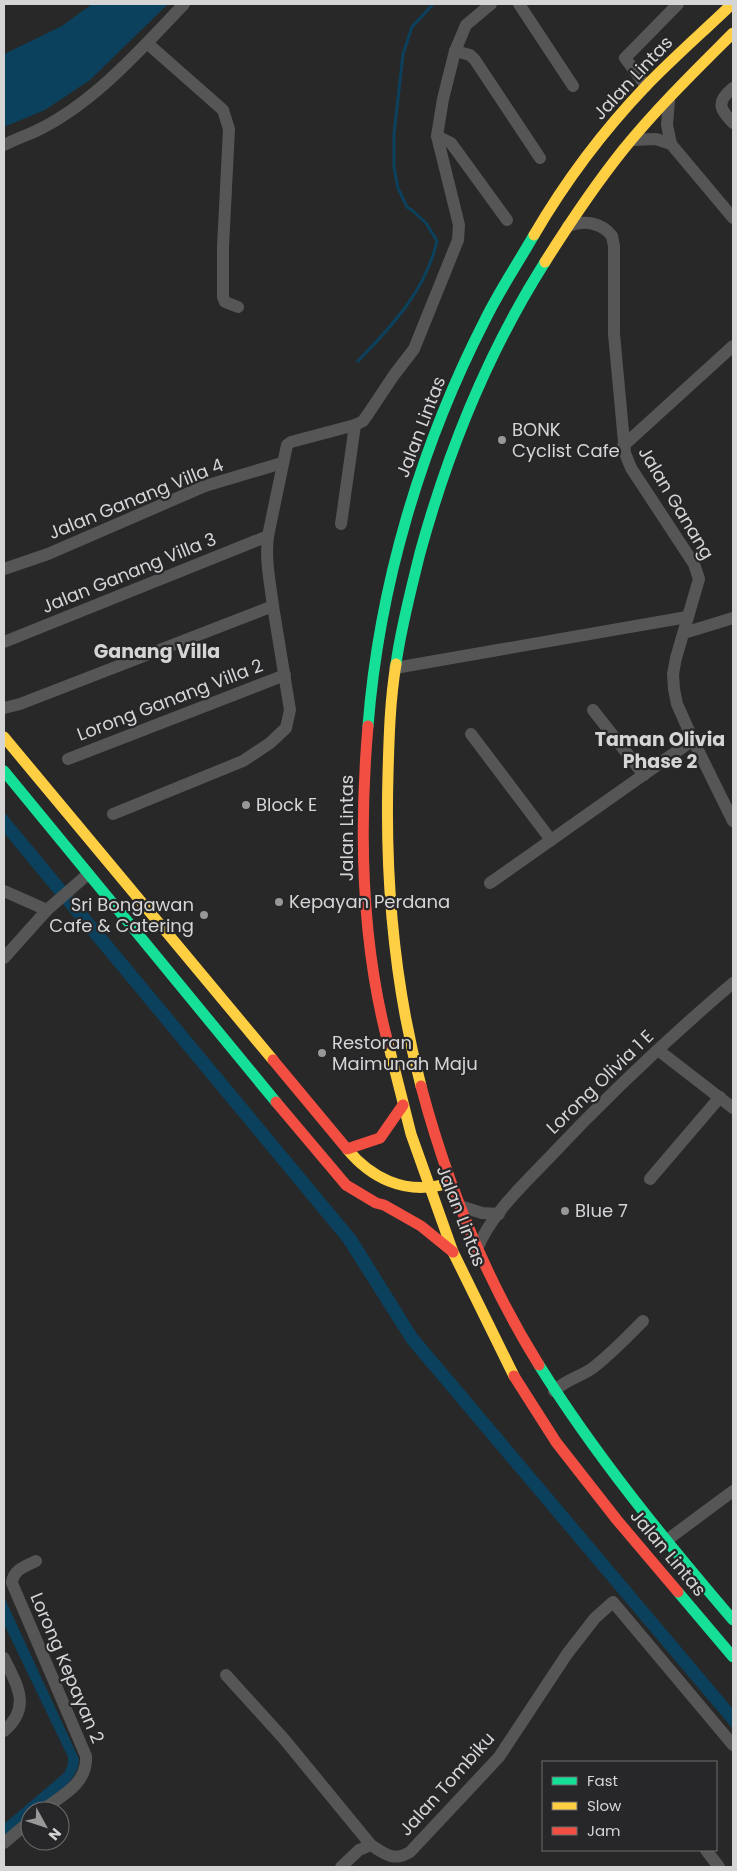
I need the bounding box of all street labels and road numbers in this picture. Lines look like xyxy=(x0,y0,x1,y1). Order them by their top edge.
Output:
street label: Jalan Lintas xyxy=(587,30,678,125)
street label: Jalan Lintas xyxy=(390,373,451,481)
street label: Jalan Ganang xyxy=(633,441,720,564)
street label: Jalan Ganang Villa 4 xyxy=(45,452,227,545)
street label: Jalan Ganang Villa 3 xyxy=(38,526,220,619)
street label: Lorong Ganang Villa 2 xyxy=(73,653,266,747)
street label: Jalan Lintas xyxy=(334,775,359,881)
street label: Lorong Olivia 1 E xyxy=(540,1024,659,1139)
street label: Jalan Lintas xyxy=(431,1162,492,1270)
street label: Jalan Lintas xyxy=(625,1504,712,1601)
street label: Lorong Kepayan 2 xyxy=(24,1589,110,1747)
street label: Jalan Tombiku xyxy=(393,1726,500,1841)

